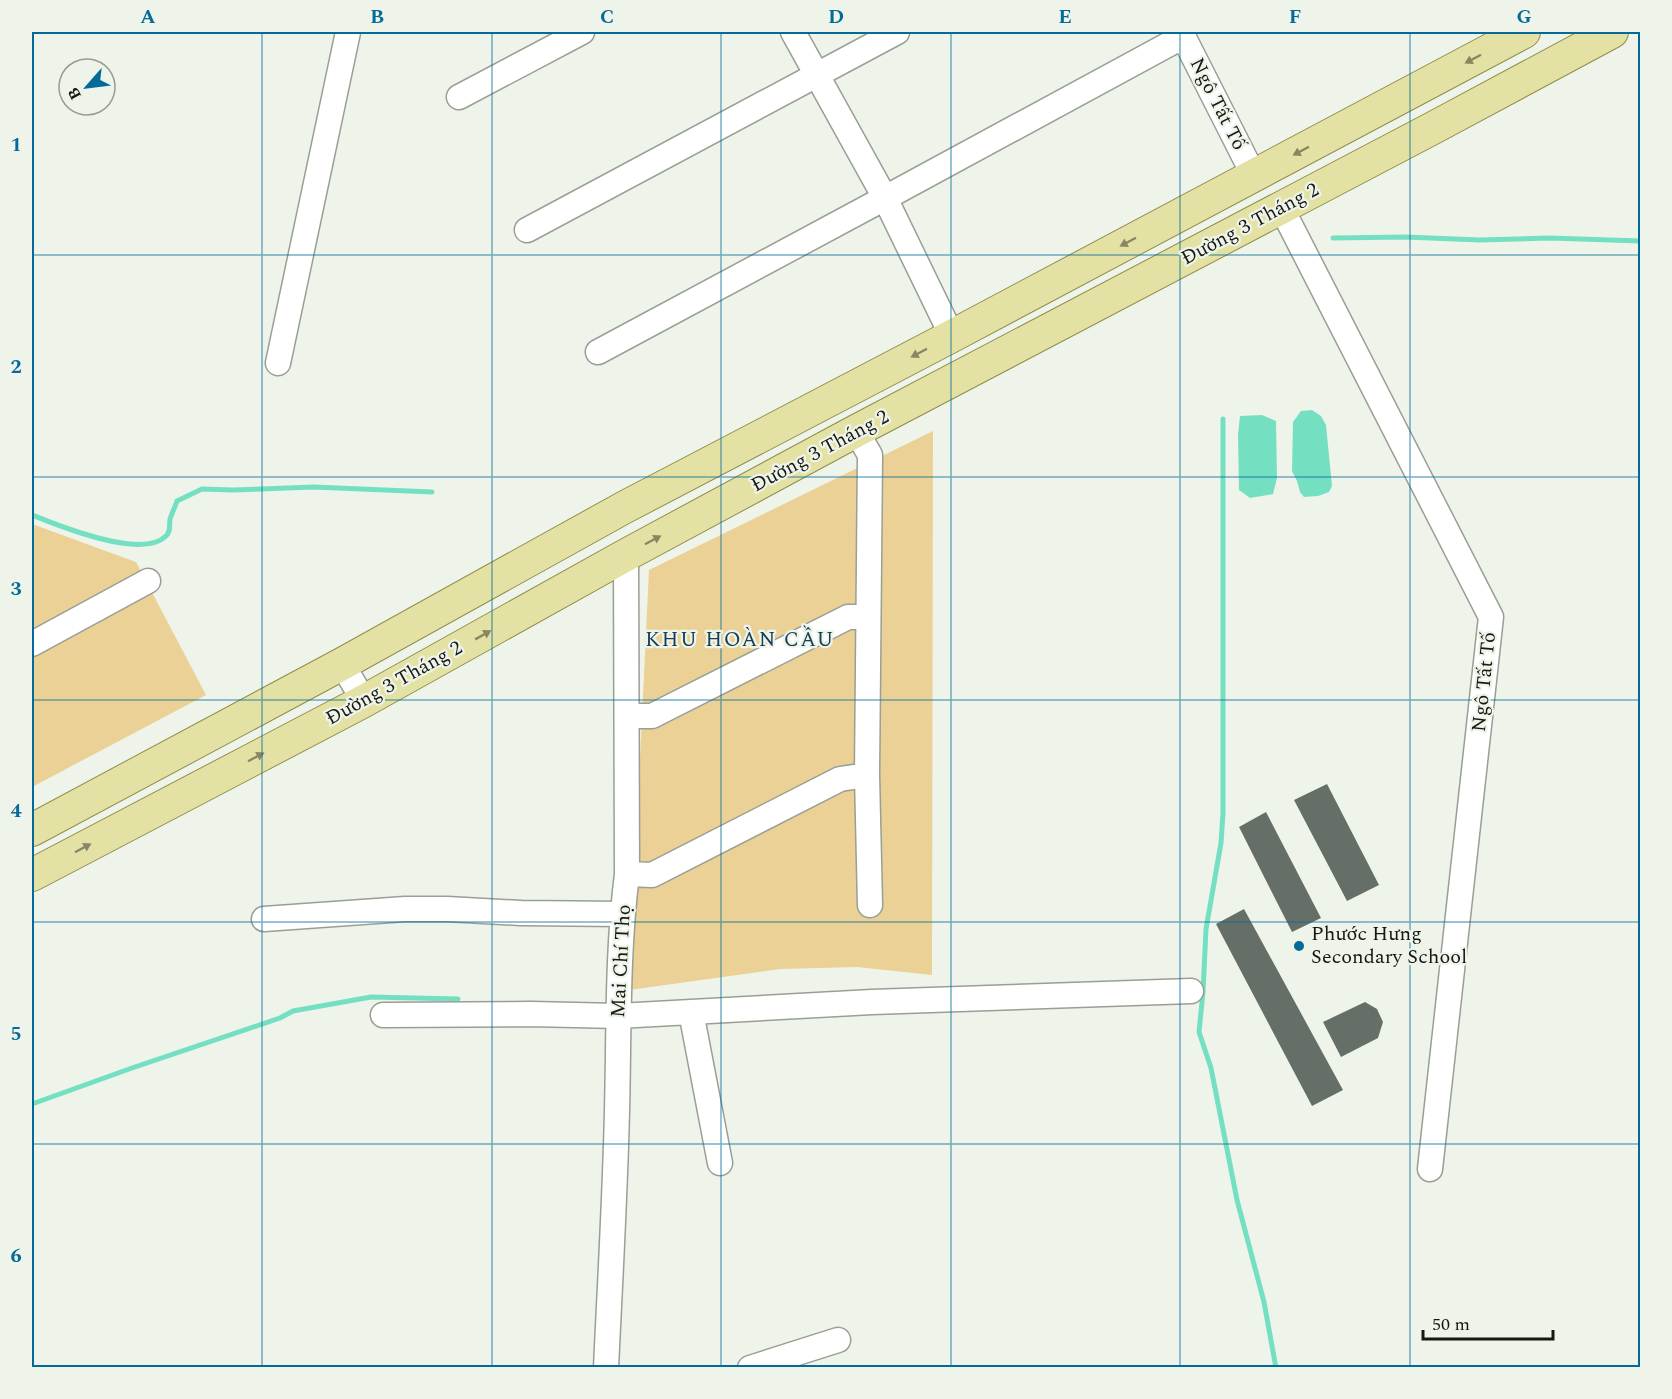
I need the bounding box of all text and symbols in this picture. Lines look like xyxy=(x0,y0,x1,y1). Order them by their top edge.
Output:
text: A xyxy=(140,2,156,32)
text: B xyxy=(370,2,384,32)
text: C xyxy=(600,2,614,32)
text: D xyxy=(828,2,844,32)
text: E xyxy=(1058,2,1072,32)
text: F xyxy=(1289,2,1301,32)
text: G xyxy=(1516,2,1532,32)
street label: Ngô Tất Tố xyxy=(1182,52,1254,156)
one-way arrow xyxy=(1464,54,1481,64)
north arrow xyxy=(57,57,117,117)
text: B xyxy=(61,83,88,104)
text: 1 xyxy=(10,130,22,160)
one-way arrow xyxy=(1292,146,1309,156)
street label: Đường 3 Tháng 2 xyxy=(1176,175,1324,273)
one-way arrow xyxy=(1120,238,1137,247)
one-way arrow xyxy=(910,348,928,358)
text: 2 xyxy=(10,352,22,382)
street label: Đường 3 Tháng 2 xyxy=(746,402,894,500)
one-way arrow xyxy=(645,535,662,545)
text: 3 xyxy=(10,574,22,604)
district label: KHU HOÀN CẦU xyxy=(645,624,835,656)
one-way arrow xyxy=(475,630,492,640)
street label: Ngô Tất Tố xyxy=(1464,630,1504,733)
street label: Đường 3 Tháng 2 xyxy=(320,633,468,733)
one-way arrow xyxy=(247,753,265,763)
text: 4 xyxy=(10,796,22,826)
one-way arrow xyxy=(75,843,92,853)
street label: Mai Chí Thọ xyxy=(603,904,639,1018)
place label: Phước Hưng Secondary School xyxy=(1311,919,1467,972)
marker: Phước Hưng Secondary School xyxy=(1292,939,1306,953)
text: 5 xyxy=(10,1019,22,1049)
text: 6 xyxy=(10,1241,22,1271)
scale bar xyxy=(1423,1303,1554,1341)
text: 50 m xyxy=(1432,1311,1470,1338)

